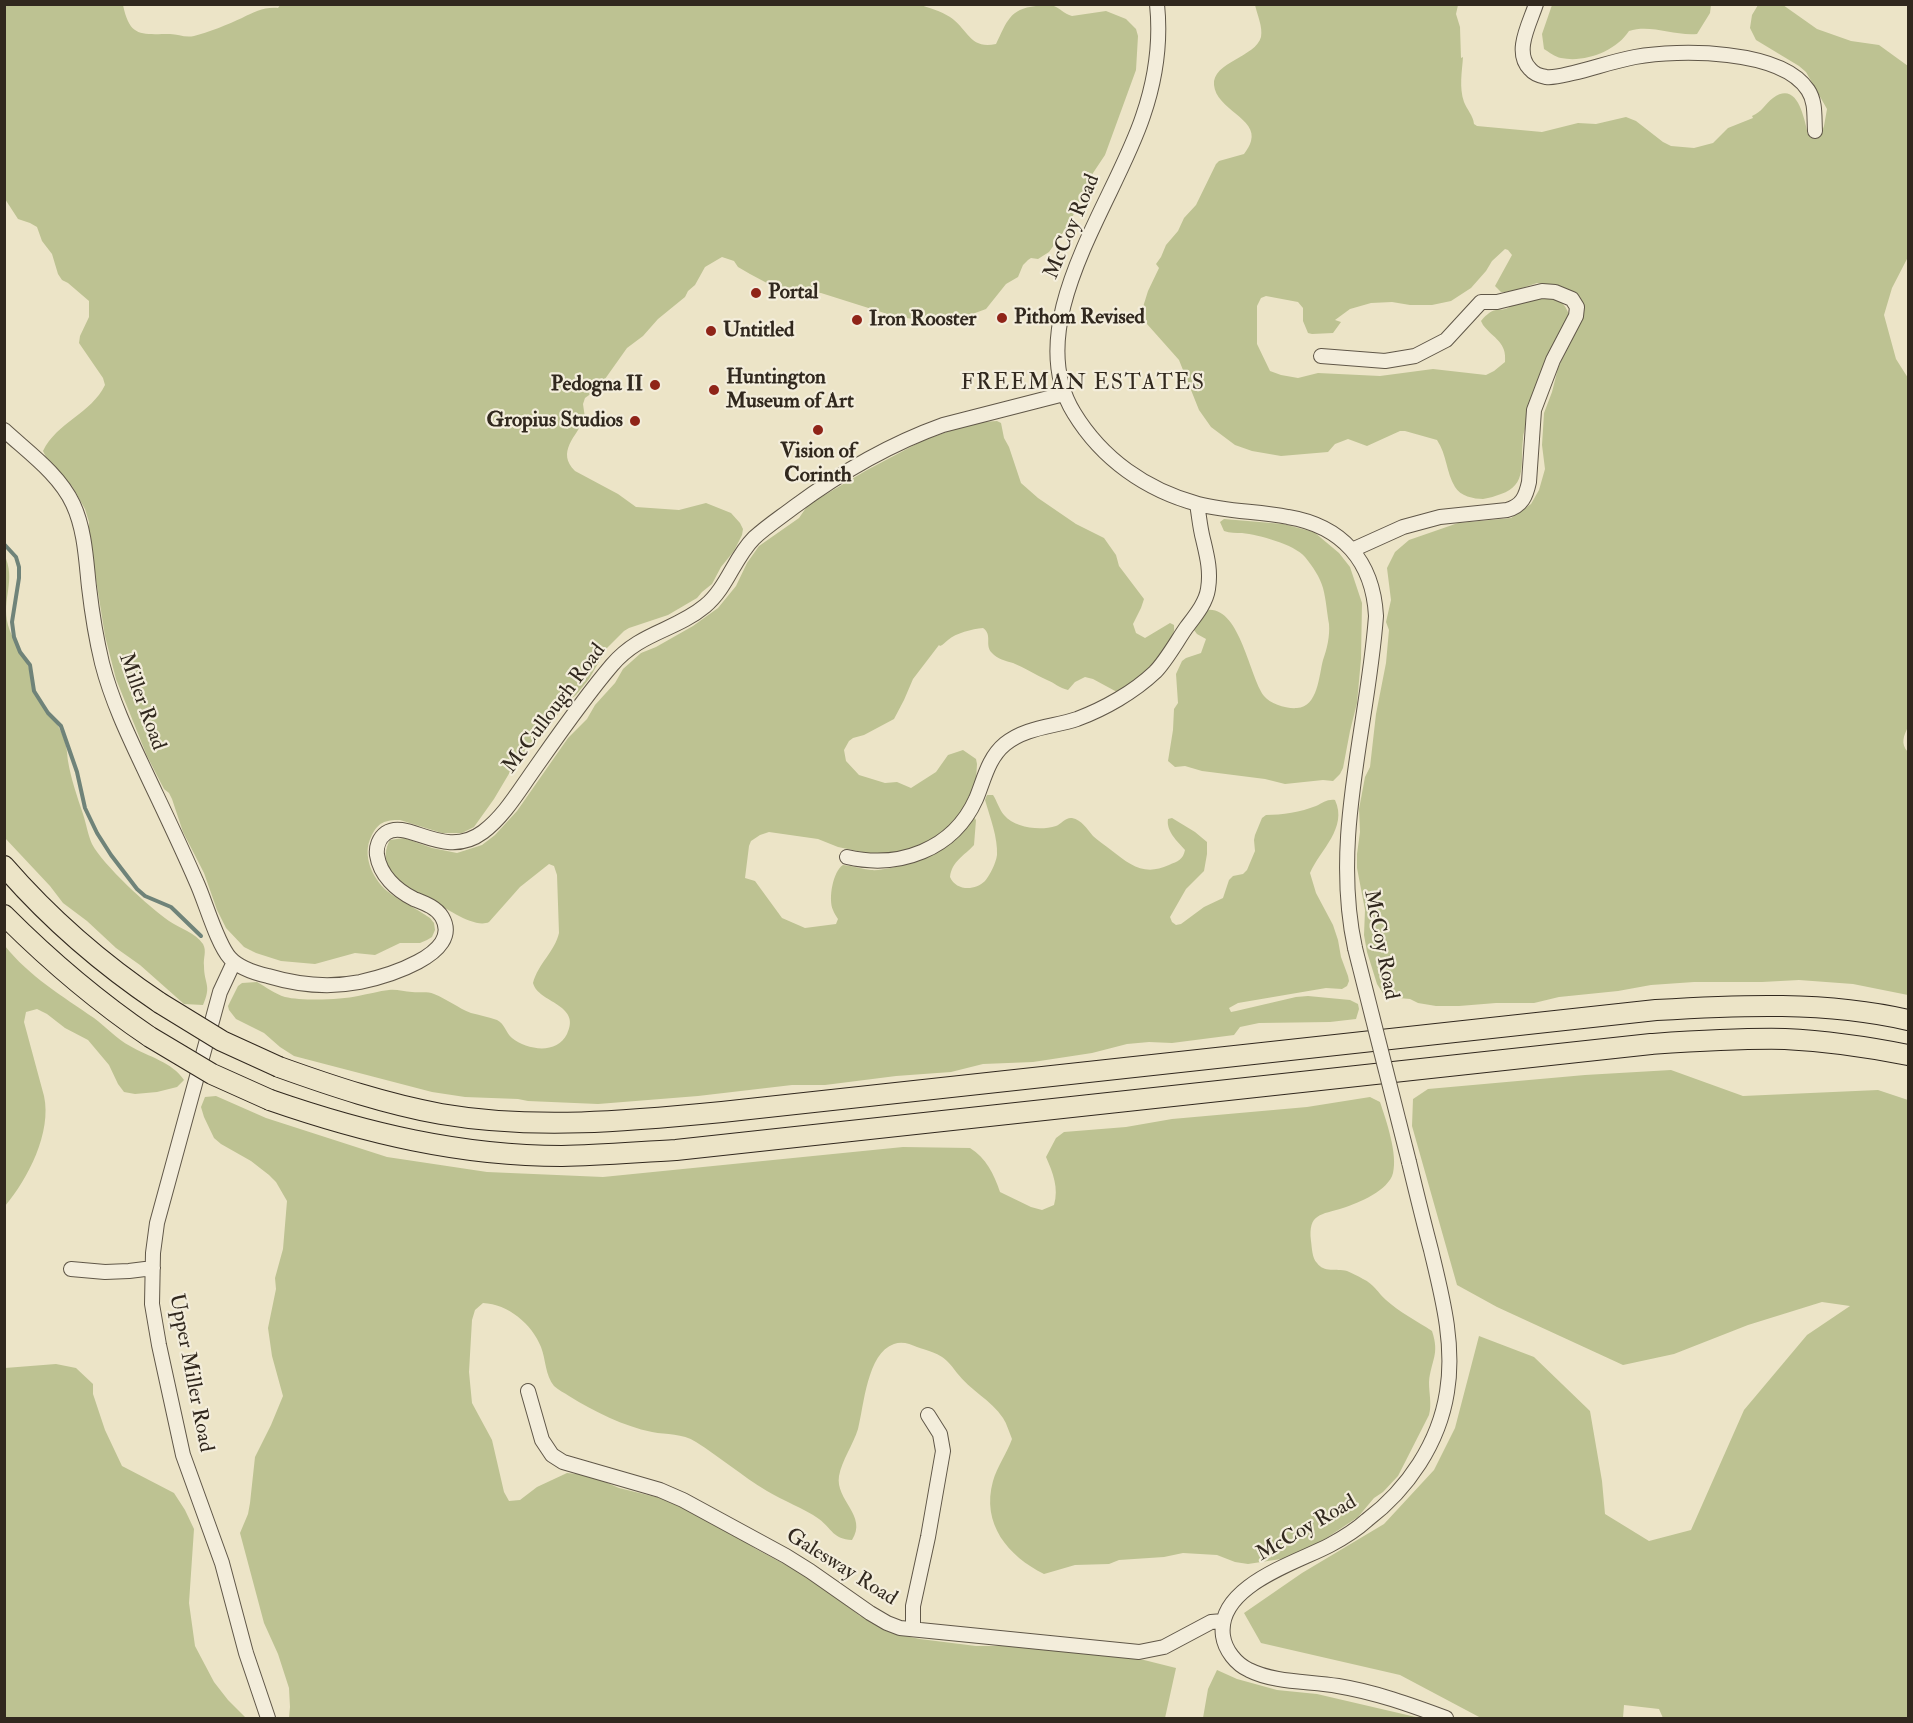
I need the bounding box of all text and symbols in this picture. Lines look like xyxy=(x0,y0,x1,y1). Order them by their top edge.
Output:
street label: McCoy Road xyxy=(1040,171,1106,283)
place label: Portal xyxy=(768,280,818,306)
marker: Portal xyxy=(749,286,763,300)
place label: Pithom Revised xyxy=(1014,305,1145,331)
place label: Iron Rooster xyxy=(869,307,976,333)
marker: Pithom Revised xyxy=(995,311,1009,325)
marker: Iron Rooster xyxy=(850,313,864,327)
place label: Untitled xyxy=(723,318,794,344)
marker: Untitled xyxy=(704,324,718,338)
place label: Huntington Museum of Art xyxy=(726,365,854,415)
district label: FREEMAN ESTATES xyxy=(961,371,1205,397)
place label: Pedogna II xyxy=(551,372,643,398)
marker: Pedogna II xyxy=(648,378,662,392)
marker: Huntington Museum of Art xyxy=(707,383,721,397)
place label: Gropius Studios xyxy=(487,408,623,434)
marker: Gropius Studios xyxy=(628,414,642,428)
marker: Vision of Corinth xyxy=(811,423,825,437)
place label: Vision of Corinth xyxy=(780,439,856,489)
street label: McCullough Road xyxy=(498,639,612,779)
street label: Miller Road xyxy=(112,650,170,754)
street label: McCoy Road xyxy=(1357,888,1403,1002)
street label: Upper Miller Road xyxy=(162,1292,218,1454)
street label: McCoy Road xyxy=(1252,1490,1362,1568)
street label: Galesway Road xyxy=(781,1524,901,1612)

